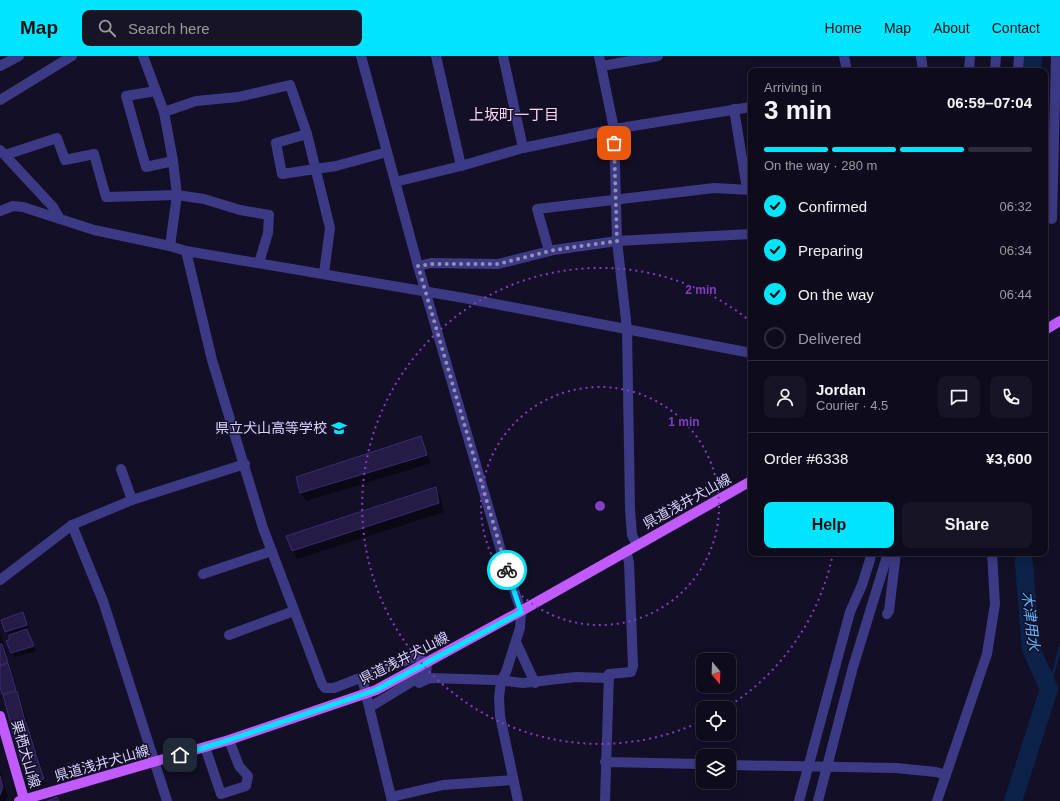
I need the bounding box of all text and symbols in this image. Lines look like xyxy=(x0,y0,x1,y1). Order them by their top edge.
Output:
search box xyxy=(82,10,362,46)
text: Map xyxy=(20,17,58,38)
icon: search xyxy=(96,17,118,39)
text: Search here xyxy=(128,20,210,37)
text: Home xyxy=(825,20,862,36)
text: Map xyxy=(884,20,911,36)
text: About xyxy=(933,20,970,36)
text: Contact xyxy=(992,20,1040,36)
text: Arriving in xyxy=(764,80,822,95)
text: 06:59–07:04 xyxy=(947,94,1032,111)
text: 3 min xyxy=(764,95,832,125)
district label: 上坂町一丁目 xyxy=(469,106,559,123)
pin xyxy=(597,126,631,160)
icon: bag xyxy=(603,132,625,154)
text: On the way · 280 m xyxy=(764,158,877,173)
icon: check xyxy=(764,195,786,217)
text: Confirmed xyxy=(798,198,867,215)
text: 06:32 xyxy=(999,199,1032,214)
icon: check xyxy=(764,239,786,261)
text: Preparing xyxy=(798,242,863,259)
text: 06:34 xyxy=(999,243,1032,258)
text: 2 min xyxy=(685,283,717,297)
icon: check xyxy=(764,283,786,305)
text: On the way xyxy=(798,286,874,303)
text: 06:44 xyxy=(999,287,1032,302)
text: Delivered xyxy=(798,330,861,347)
button: person xyxy=(764,376,806,418)
button: chat xyxy=(938,376,980,418)
button: phone xyxy=(990,376,1032,418)
text: Jordan xyxy=(816,381,866,398)
text: Courier · 4.5 xyxy=(816,398,888,413)
text: 1 min xyxy=(668,415,700,429)
school or university icon: 県立犬山高等学校 xyxy=(330,419,348,437)
place label: 県立犬山高等学校 xyxy=(215,420,327,436)
text: Order #6338 xyxy=(764,450,848,467)
text: ¥3,600 xyxy=(986,450,1032,467)
street label: 県道浅井犬山線 xyxy=(640,470,734,532)
centre of rings xyxy=(593,499,607,513)
button: Help xyxy=(764,502,894,548)
button: Share xyxy=(902,502,1032,548)
courier xyxy=(487,550,527,590)
icon: bike xyxy=(496,559,518,581)
water label: 木津用水 xyxy=(1019,590,1043,654)
street label: 県道浅井犬山線 xyxy=(357,629,451,687)
north arrow xyxy=(696,653,736,693)
map controls xyxy=(696,653,736,789)
button: locate xyxy=(696,701,736,741)
street label: 栗栖犬山線 xyxy=(9,718,43,790)
pin xyxy=(163,738,197,772)
street label: 県道浅井犬山線 xyxy=(53,742,151,784)
icon: home xyxy=(169,744,191,766)
button: layers xyxy=(696,749,736,789)

